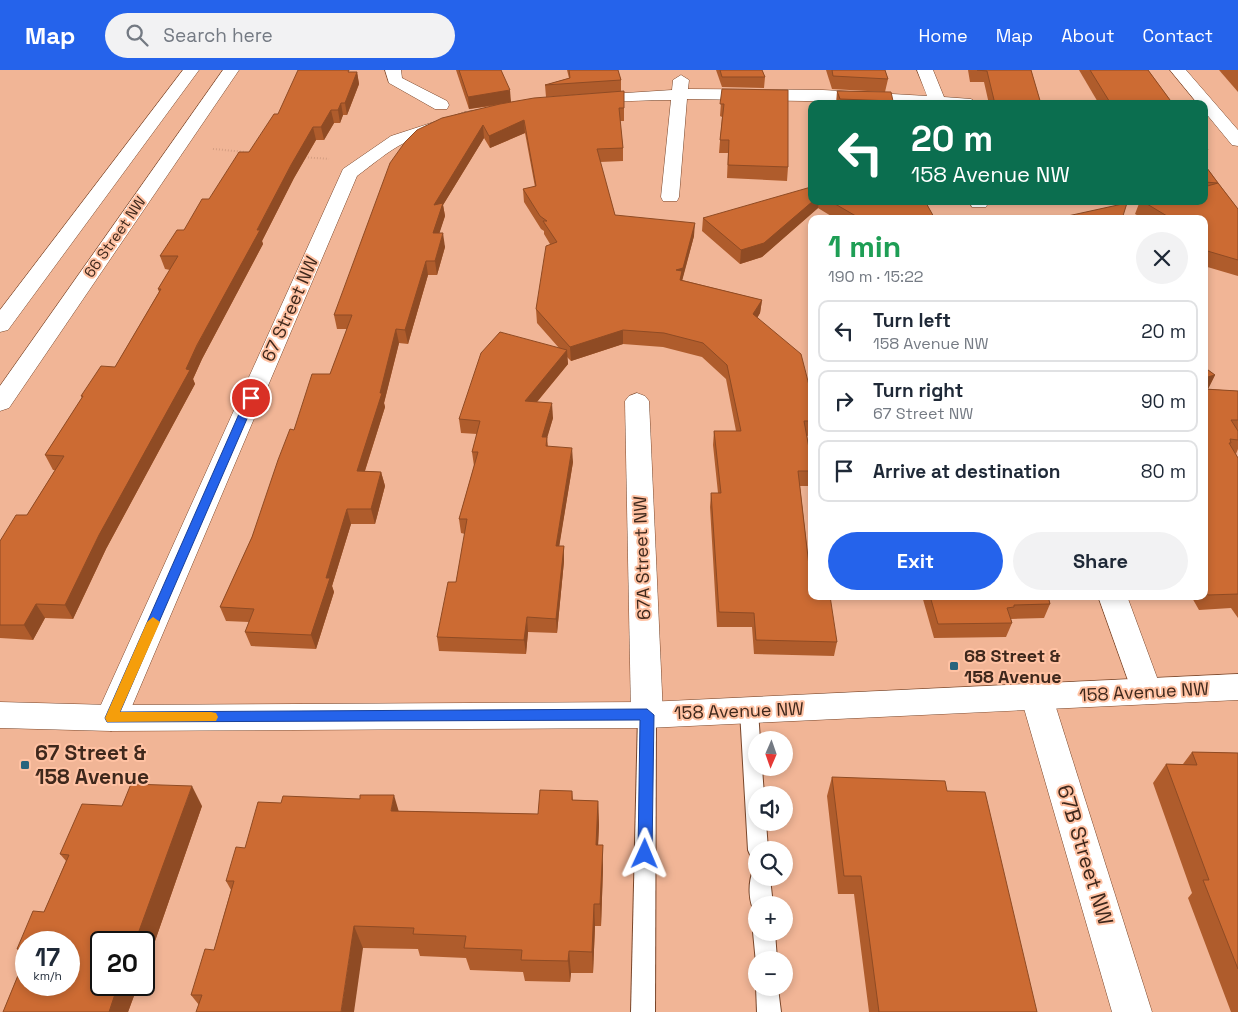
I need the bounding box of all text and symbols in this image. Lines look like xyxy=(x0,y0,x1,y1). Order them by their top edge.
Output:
search box xyxy=(105,13,455,58)
text: Map xyxy=(25,20,75,51)
icon: search xyxy=(123,21,151,49)
text: Search here xyxy=(163,23,273,48)
text: Home xyxy=(919,24,968,47)
text: Map xyxy=(996,24,1033,47)
text: About xyxy=(1061,24,1115,47)
text: Contact xyxy=(1143,24,1213,47)
text: 20 m xyxy=(911,117,993,161)
icon: left xyxy=(828,120,893,185)
text: 158 Avenue NW xyxy=(911,160,1070,188)
street label: 66 Street NW xyxy=(80,192,150,281)
text: 1 min xyxy=(828,227,901,266)
button: close xyxy=(1136,232,1188,284)
street label: 67 Street NW xyxy=(256,252,323,365)
text: 190 m · 15:22 xyxy=(828,266,923,287)
text: Turn left xyxy=(873,308,951,333)
icon: left xyxy=(830,317,858,345)
text: 20 m xyxy=(1141,319,1186,344)
text: 158 Avenue NW xyxy=(873,333,988,354)
pin xyxy=(230,377,272,419)
text: Turn right xyxy=(873,378,963,403)
icon: arrive xyxy=(237,384,265,412)
icon: right xyxy=(830,387,858,415)
text: 90 m xyxy=(1141,389,1186,414)
text: 67 Street NW xyxy=(873,403,973,424)
icon: arrive xyxy=(830,457,858,485)
text: Arrive at destination xyxy=(873,459,1061,484)
text: 80 m xyxy=(1141,459,1186,484)
street label: 67A Street NW xyxy=(628,495,655,620)
button: Exit xyxy=(828,532,1003,590)
button: Share xyxy=(1013,532,1188,590)
place label: 68 Street & 158 Avenue xyxy=(964,644,1062,688)
marker: 68 Street & 158 Avenue xyxy=(948,660,960,672)
street label: 158 Avenue NW xyxy=(1079,677,1210,706)
street label: 158 Avenue NW xyxy=(674,697,804,724)
north arrow xyxy=(748,731,792,776)
map controls xyxy=(748,731,793,996)
place label: 67 Street & 158 Avenue xyxy=(35,739,149,790)
marker: 67 Street & 158 Avenue xyxy=(19,759,31,771)
street label: 67B Street NW xyxy=(1051,781,1120,928)
button: sound xyxy=(748,786,793,831)
position arrow xyxy=(618,827,670,879)
button: search xyxy=(748,841,793,886)
button: + xyxy=(748,896,793,941)
speed limit sign: 20 xyxy=(90,931,155,996)
text: 17 xyxy=(35,941,60,973)
button: − xyxy=(748,951,793,996)
text: km/h xyxy=(33,968,62,984)

